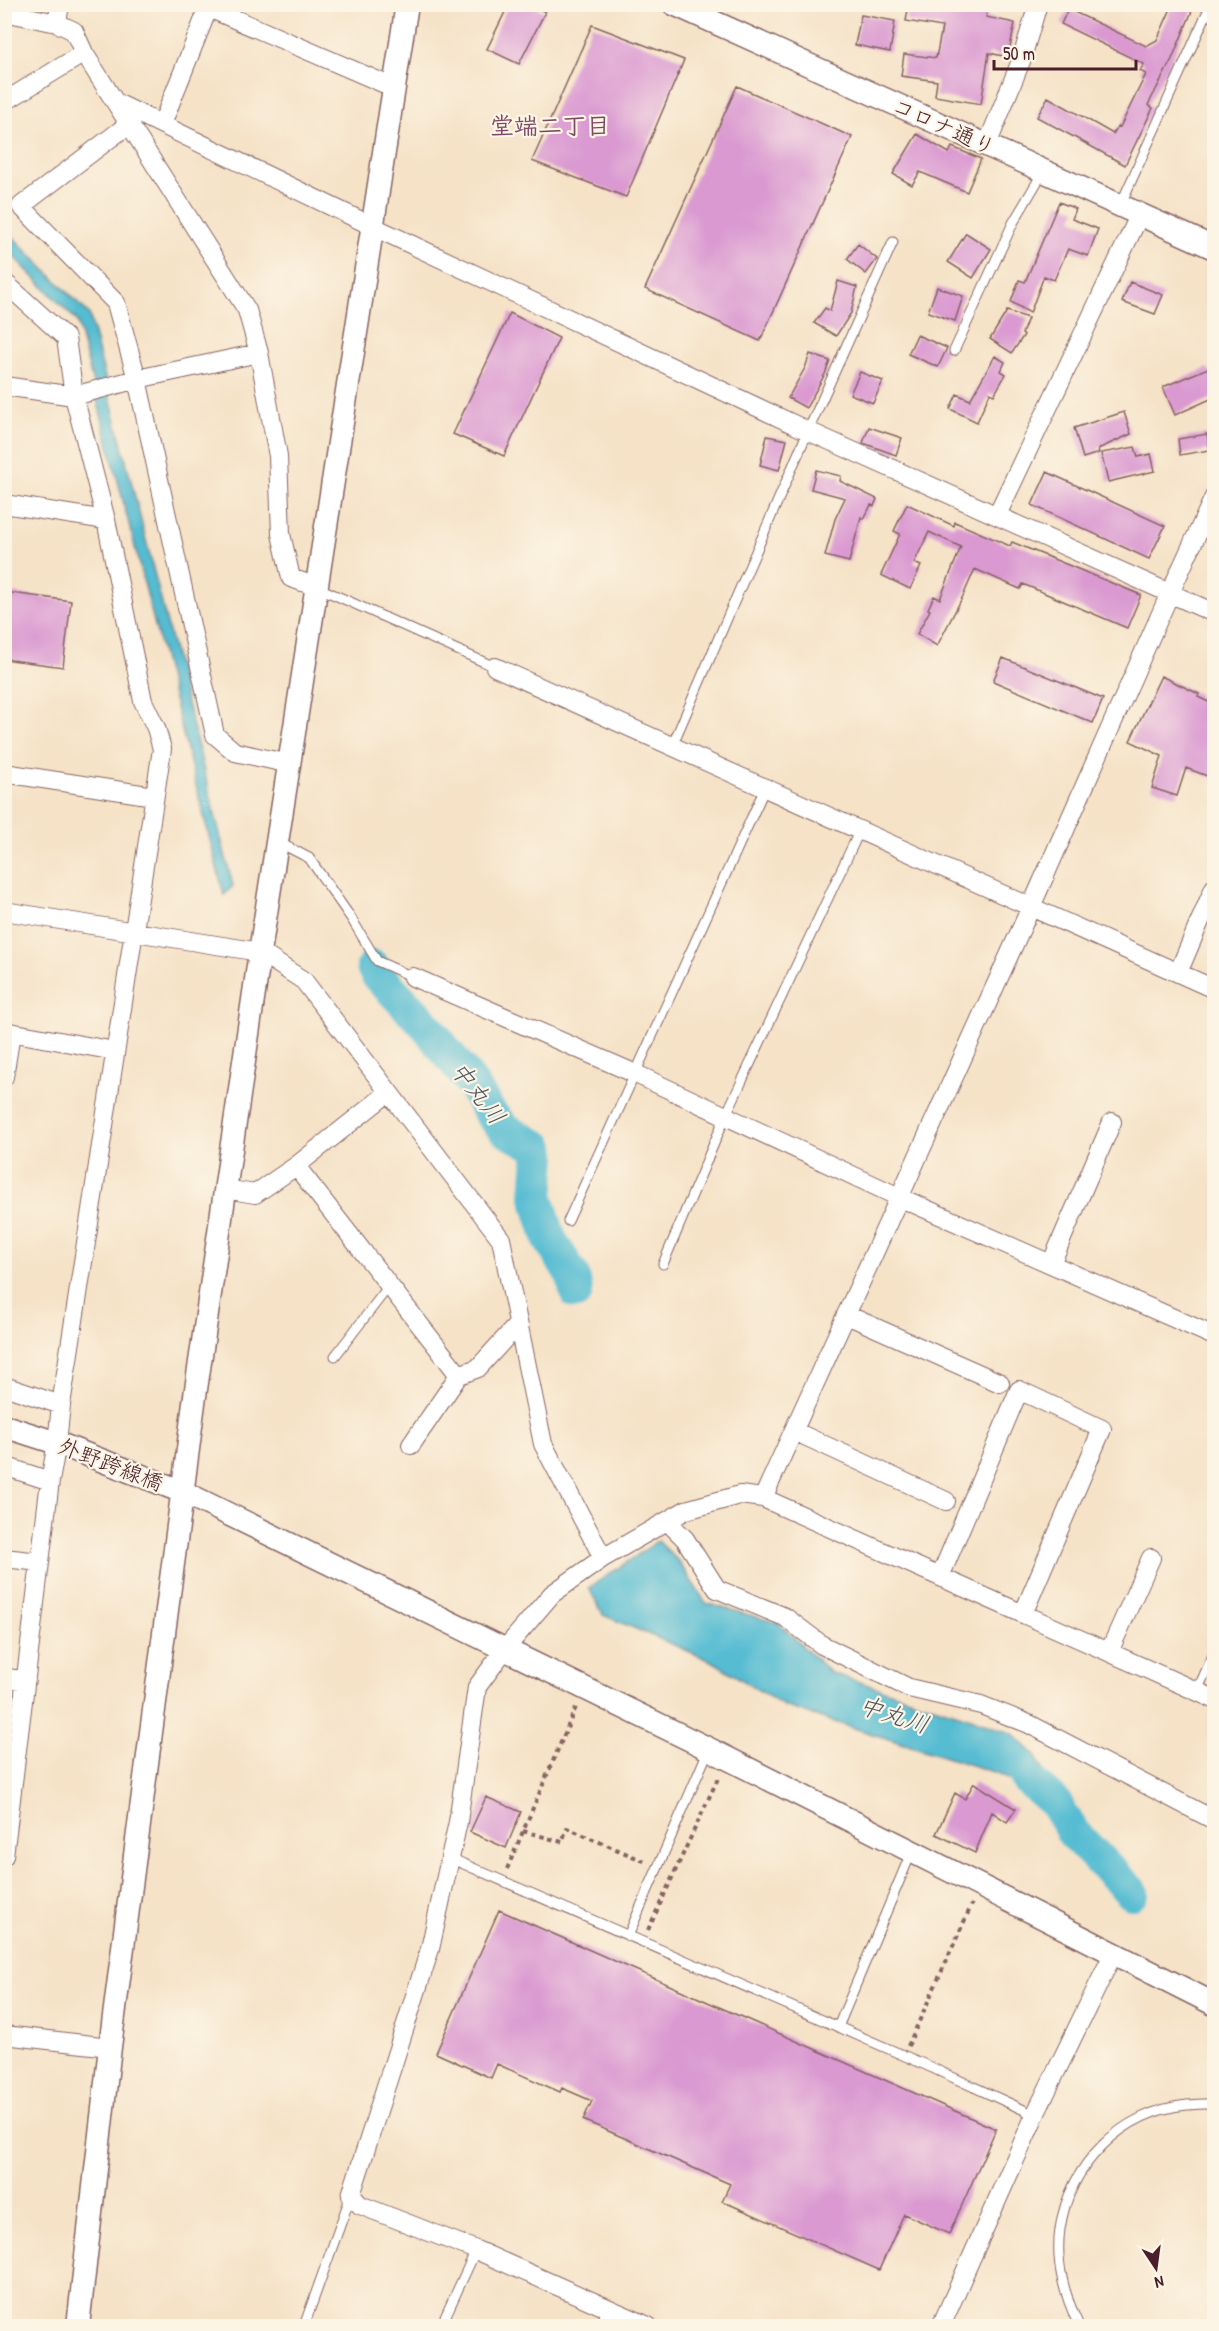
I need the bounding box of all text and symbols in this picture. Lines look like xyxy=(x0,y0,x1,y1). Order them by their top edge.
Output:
scale bar xyxy=(994,33,1136,71)
text: 50 m xyxy=(1003,41,1035,66)
street label: コロナ通り xyxy=(888,90,1000,162)
district label: 堂端二丁目 xyxy=(490,109,610,141)
water label: 中丸川 xyxy=(444,1054,514,1131)
street label: 外野跨線橋 xyxy=(54,1430,168,1498)
water label: 中丸川 xyxy=(855,1688,933,1740)
north arrow xyxy=(1126,2238,1186,2298)
text: N xyxy=(1152,2271,1166,2294)

